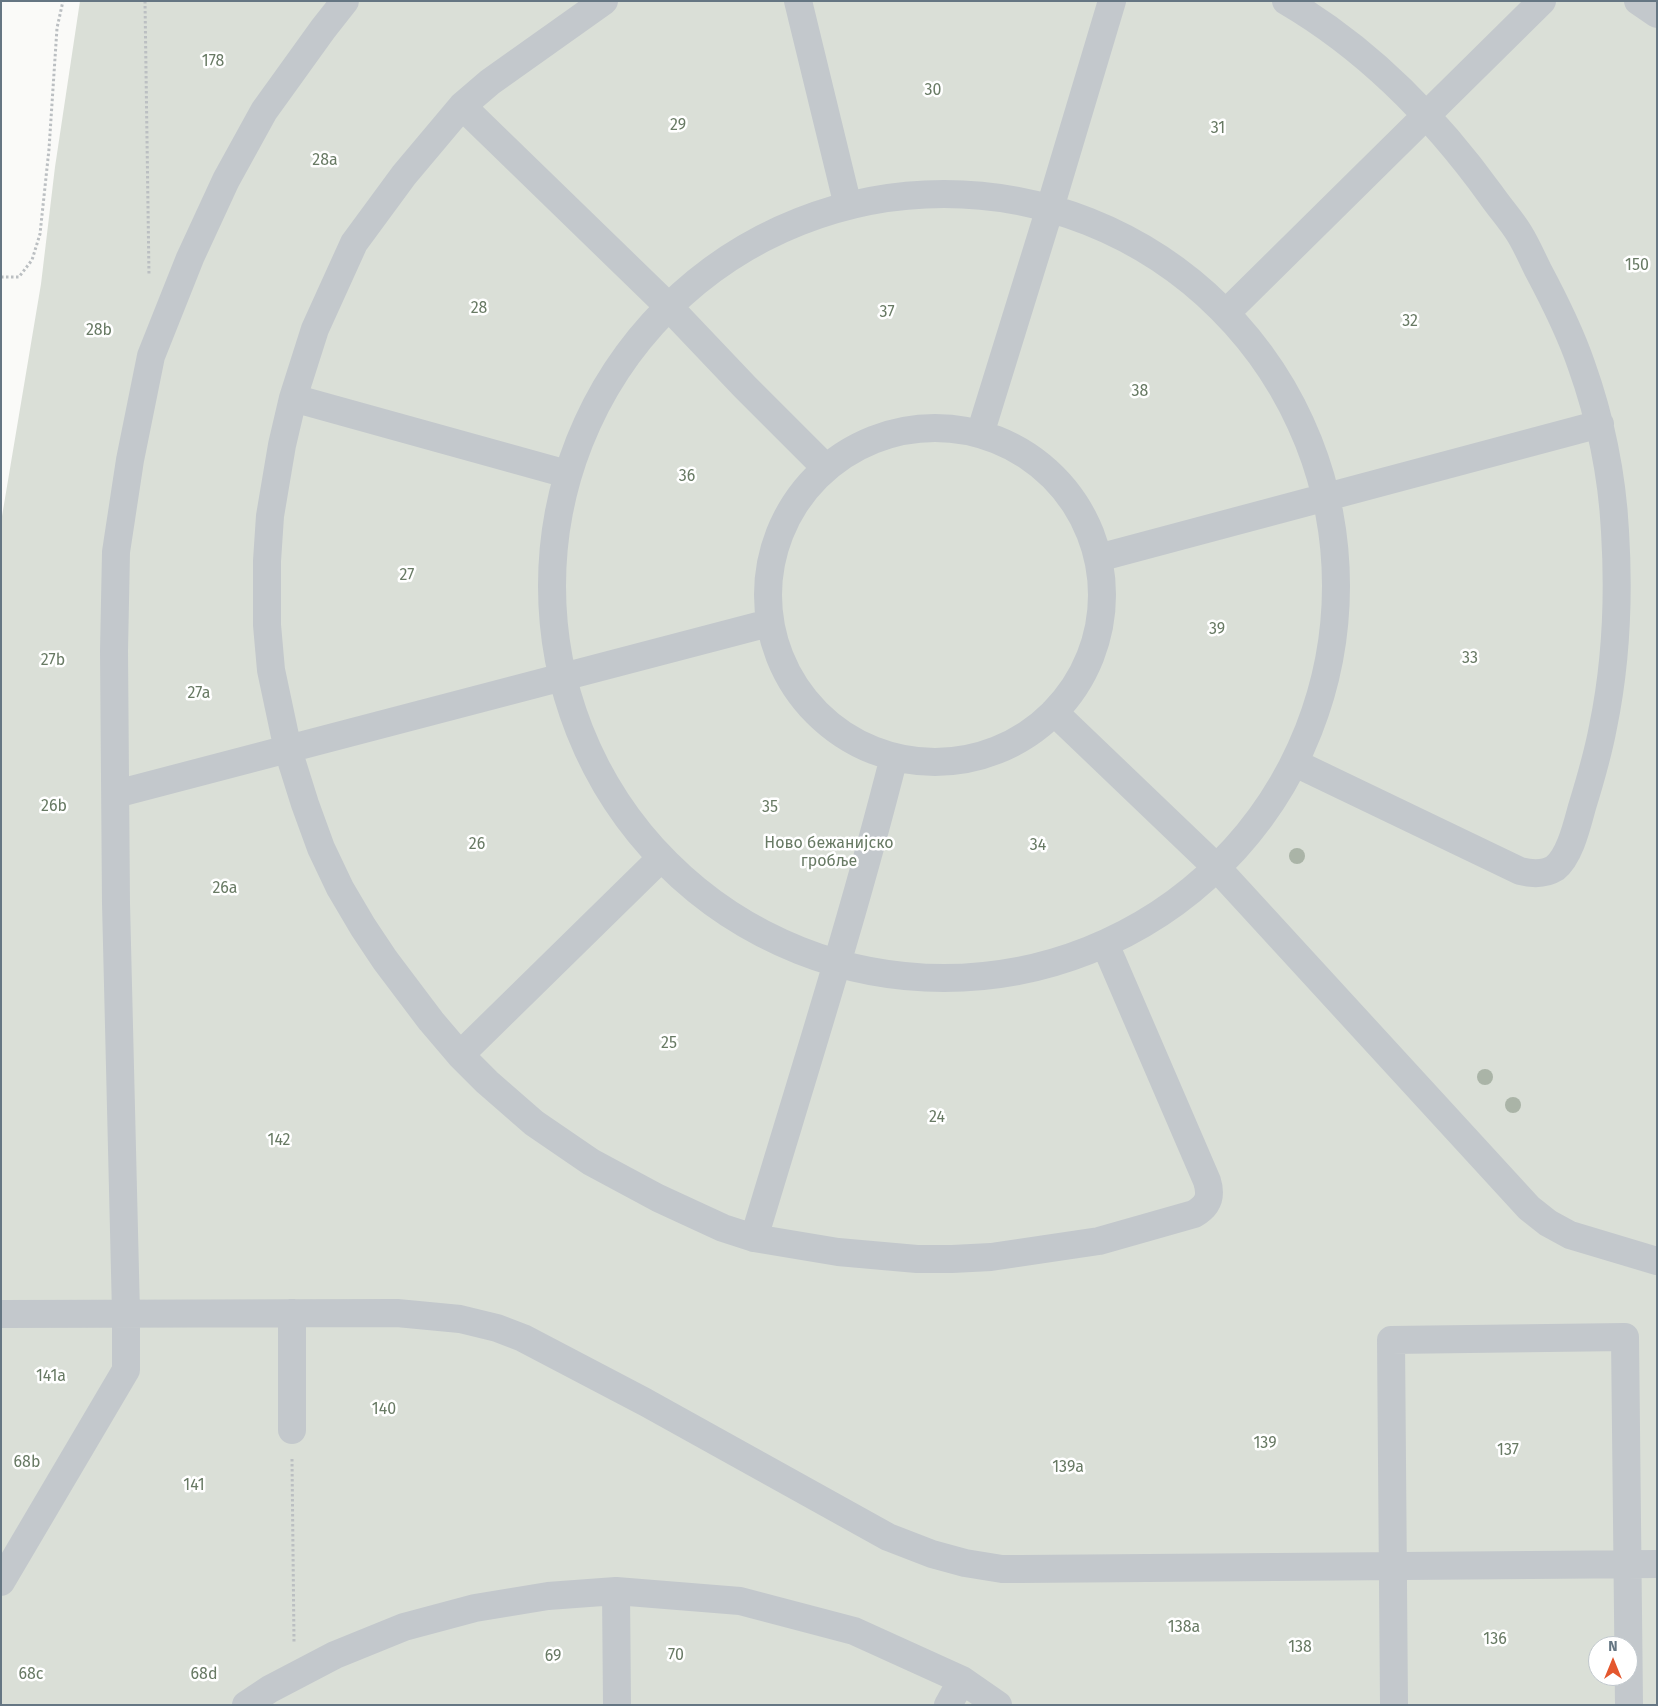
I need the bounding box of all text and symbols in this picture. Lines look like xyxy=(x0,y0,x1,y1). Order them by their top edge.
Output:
park label: 178 xyxy=(202,52,224,72)
park label: 30 xyxy=(925,81,941,101)
park label: 29 xyxy=(670,116,686,136)
park label: 31 xyxy=(1211,119,1225,139)
park label: 28a xyxy=(312,151,338,171)
park label: 150 xyxy=(1625,256,1649,276)
park label: 28 xyxy=(471,299,487,319)
park label: 37 xyxy=(879,303,895,323)
park label: 32 xyxy=(1402,312,1418,332)
park label: 28b xyxy=(86,321,112,341)
park label: 38 xyxy=(1132,382,1148,402)
park label: 36 xyxy=(679,467,695,487)
park label: 27 xyxy=(400,566,414,586)
park label: 39 xyxy=(1209,620,1225,640)
park label: 33 xyxy=(1462,649,1478,669)
park label: 27b xyxy=(41,651,65,671)
park label: 27a xyxy=(187,684,211,704)
park label: 26b xyxy=(41,797,67,817)
park label: 35 xyxy=(762,798,778,818)
park label: Ново бежанијско гробље xyxy=(764,834,894,872)
park label: 26 xyxy=(469,835,485,855)
park label: 34 xyxy=(1030,836,1046,856)
park label: 26a xyxy=(212,879,238,899)
park label: 25 xyxy=(661,1034,677,1054)
park label: 24 xyxy=(929,1108,945,1128)
park label: 142 xyxy=(267,1131,291,1151)
park label: 141a xyxy=(36,1367,66,1387)
park label: 140 xyxy=(372,1400,396,1420)
park label: 139 xyxy=(1253,1434,1277,1454)
park label: 137 xyxy=(1497,1441,1519,1461)
park label: 68b xyxy=(14,1453,40,1473)
park label: 139a xyxy=(1052,1458,1084,1478)
park label: 141 xyxy=(183,1476,205,1496)
park label: 138a xyxy=(1168,1618,1200,1638)
park label: 136 xyxy=(1483,1630,1507,1650)
north arrow xyxy=(1588,1636,1638,1686)
park label: 138 xyxy=(1288,1638,1312,1658)
text: N xyxy=(1608,1638,1618,1655)
park label: 70 xyxy=(668,1646,684,1666)
park label: 69 xyxy=(545,1647,561,1667)
park label: 68c xyxy=(19,1665,43,1685)
park label: 68d xyxy=(191,1665,217,1685)

